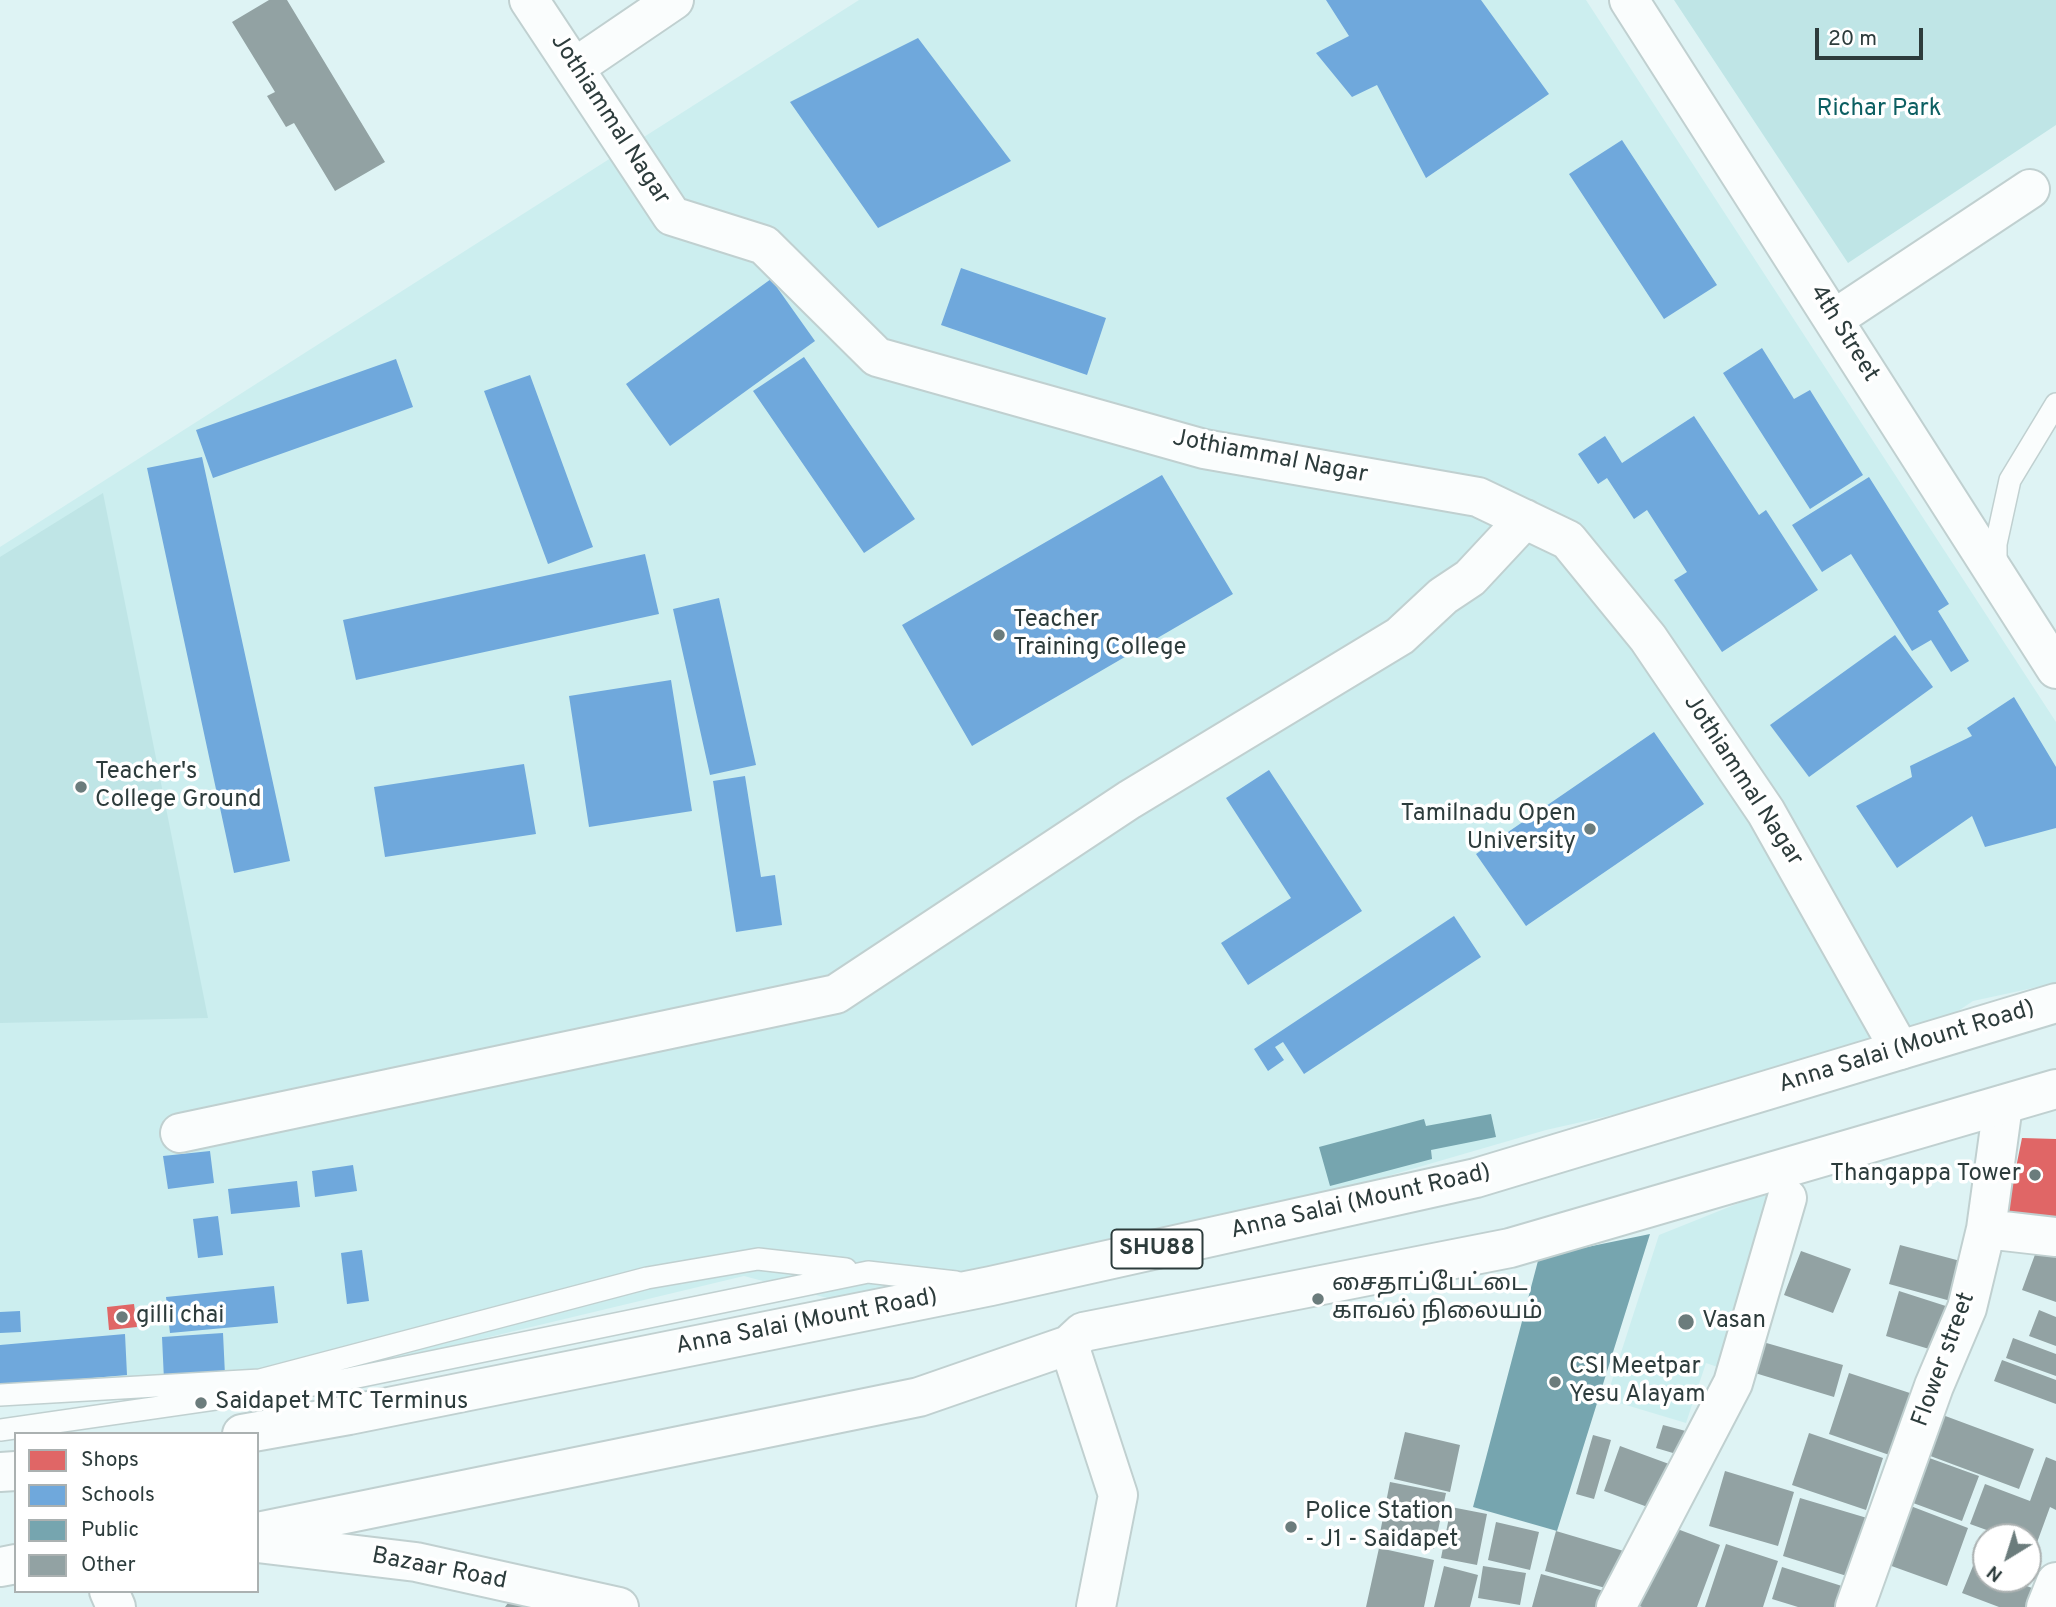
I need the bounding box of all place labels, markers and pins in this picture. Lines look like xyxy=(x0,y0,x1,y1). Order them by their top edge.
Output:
place label: Teacher Training College xyxy=(1013,607,1186,663)
marker: Teacher Training College xyxy=(991,627,1007,643)
place label: Teacher's College Ground xyxy=(95,759,262,815)
marker: Teacher's College Ground xyxy=(73,779,89,795)
place label: Tamilnadu Open University xyxy=(1400,801,1576,857)
marker: Tamilnadu Open University xyxy=(1582,821,1598,837)
place label: Thangappa Tower xyxy=(1830,1161,2021,1189)
marker: Thangappa Tower xyxy=(2027,1167,2043,1183)
place label: சைதாப்பேட்டை காவல் நிலையம் xyxy=(1332,1271,1543,1327)
marker: சைதாப்பேட்டை காவல் நிலையம் xyxy=(1310,1291,1326,1307)
place label: gilli chai xyxy=(136,1303,224,1331)
place label: Vasan xyxy=(1702,1308,1766,1336)
marker: gilli chai xyxy=(114,1309,130,1325)
marker: Vasan xyxy=(1676,1312,1696,1332)
place label: CSI Meetpar Yesu Alayam xyxy=(1569,1354,1706,1410)
marker: CSI Meetpar Yesu Alayam xyxy=(1547,1374,1563,1390)
place label: Saidapet MTC Terminus xyxy=(215,1389,468,1417)
marker: Saidapet MTC Terminus xyxy=(193,1395,209,1411)
place label: Police Station - J1 - Saidapet xyxy=(1305,1499,1458,1555)
marker: Police Station - J1 - Saidapet xyxy=(1283,1519,1299,1535)

